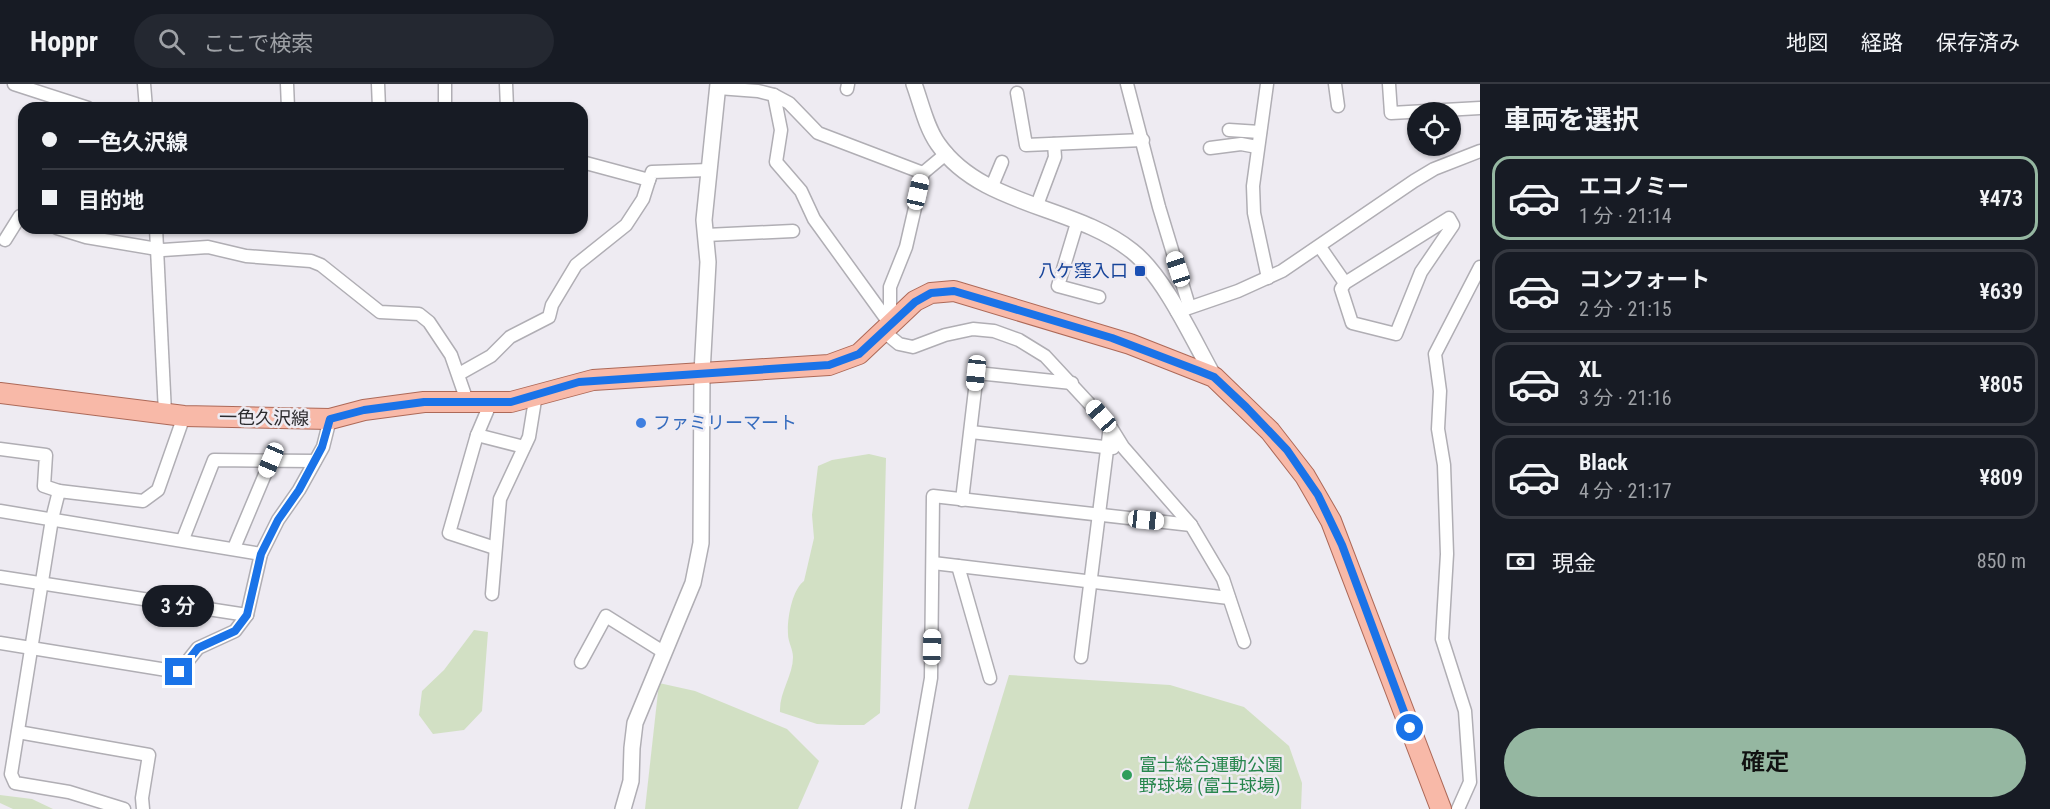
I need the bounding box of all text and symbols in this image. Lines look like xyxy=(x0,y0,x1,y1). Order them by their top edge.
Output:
search box xyxy=(134,14,554,68)
text: Hoppr xyxy=(30,25,98,58)
icon: search xyxy=(155,25,188,58)
text: ここで検索 xyxy=(203,31,313,56)
text: 地図 xyxy=(1786,31,1828,55)
text: 経路 xyxy=(1861,31,1903,55)
text: 保存済み xyxy=(1936,31,2020,55)
map controls xyxy=(1407,102,1461,156)
button: locate xyxy=(1407,102,1461,156)
text: 車両を選択 xyxy=(1504,104,1639,136)
text: 一色久沢線 xyxy=(78,130,188,155)
icon: car xyxy=(1507,171,1561,225)
car xyxy=(905,172,931,212)
text: エコノミー xyxy=(1579,174,1689,199)
text: ¥473 xyxy=(1979,186,2023,211)
text: 目的地 xyxy=(78,188,144,213)
text: 1 分 · 21:14 xyxy=(1579,204,1672,228)
car xyxy=(1164,249,1192,289)
place label: 八ケ窪入口 xyxy=(1038,260,1128,281)
marker: 八ケ窪入口 xyxy=(1133,264,1147,278)
icon: car xyxy=(1507,264,1561,318)
text: コンフォート xyxy=(1579,267,1710,292)
text: ¥639 xyxy=(1979,279,2023,304)
text: 2 分 · 21:15 xyxy=(1579,297,1672,321)
car xyxy=(965,354,987,392)
icon: car xyxy=(1507,357,1561,411)
text: XL xyxy=(1579,357,1602,382)
text: ¥805 xyxy=(1979,372,2023,397)
text: 3 分 · 21:16 xyxy=(1579,386,1672,410)
car xyxy=(1082,397,1120,435)
street label: 一色久沢線 xyxy=(219,406,309,429)
place label: ファミリーマート xyxy=(653,412,797,433)
marker: ファミリーマート xyxy=(634,416,648,430)
car xyxy=(256,440,286,480)
icon: car xyxy=(1507,450,1561,504)
text: Black xyxy=(1579,450,1628,475)
text: ¥809 xyxy=(1979,465,2023,490)
text: 4 分 · 21:17 xyxy=(1579,479,1672,503)
car xyxy=(1127,509,1165,531)
icon: cash xyxy=(1504,545,1537,578)
text: 850 m xyxy=(1977,549,2026,573)
text: 現金 xyxy=(1552,551,1596,576)
callout: 3 分 xyxy=(143,585,215,627)
text: 3 分 xyxy=(161,594,195,618)
car xyxy=(923,629,941,665)
route end xyxy=(165,658,192,685)
route start xyxy=(1396,714,1423,741)
button: 確定 xyxy=(1504,728,2026,797)
place label: 富士総合運動公園 野球場 (富士球場) xyxy=(1139,754,1283,797)
marker: 富士総合運動公園 野球場 (富士球場) xyxy=(1120,768,1134,782)

